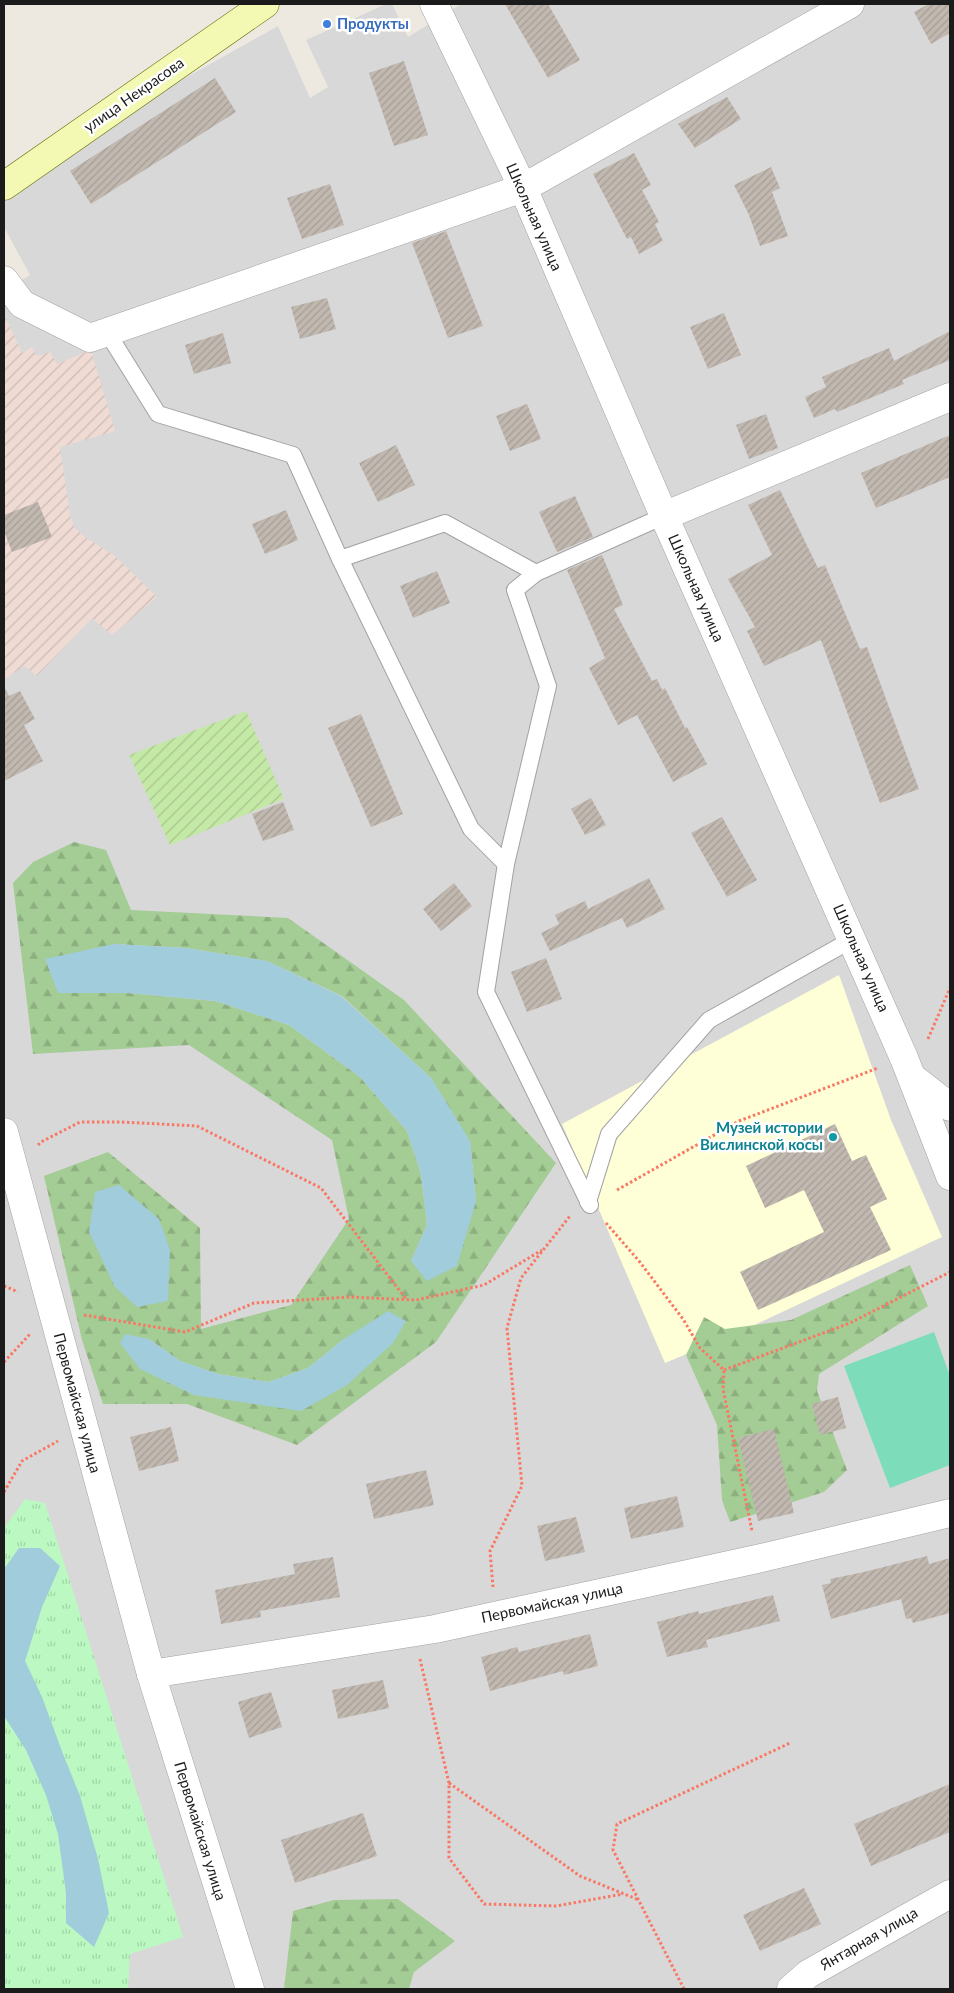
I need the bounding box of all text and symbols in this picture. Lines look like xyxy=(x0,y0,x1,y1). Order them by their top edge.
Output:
place label: Продукты xyxy=(337,14,409,32)
marker: Продукты xyxy=(321,18,333,30)
street label: улица Некрасова xyxy=(80,53,187,135)
street label: Школьная улица xyxy=(503,160,567,273)
street label: Школьная улица xyxy=(665,531,729,644)
street label: Школьная улица xyxy=(830,901,894,1014)
place label: Музей истории Вислинской косы xyxy=(700,1118,823,1153)
marker: Музей истории Вислинской косы xyxy=(827,1131,839,1143)
street label: Первомайская улица xyxy=(51,1331,105,1475)
street label: Первомайская улица xyxy=(479,1578,624,1626)
street label: Первомайская улица xyxy=(171,1759,231,1902)
street label: Янтарная улица xyxy=(816,1903,921,1974)

